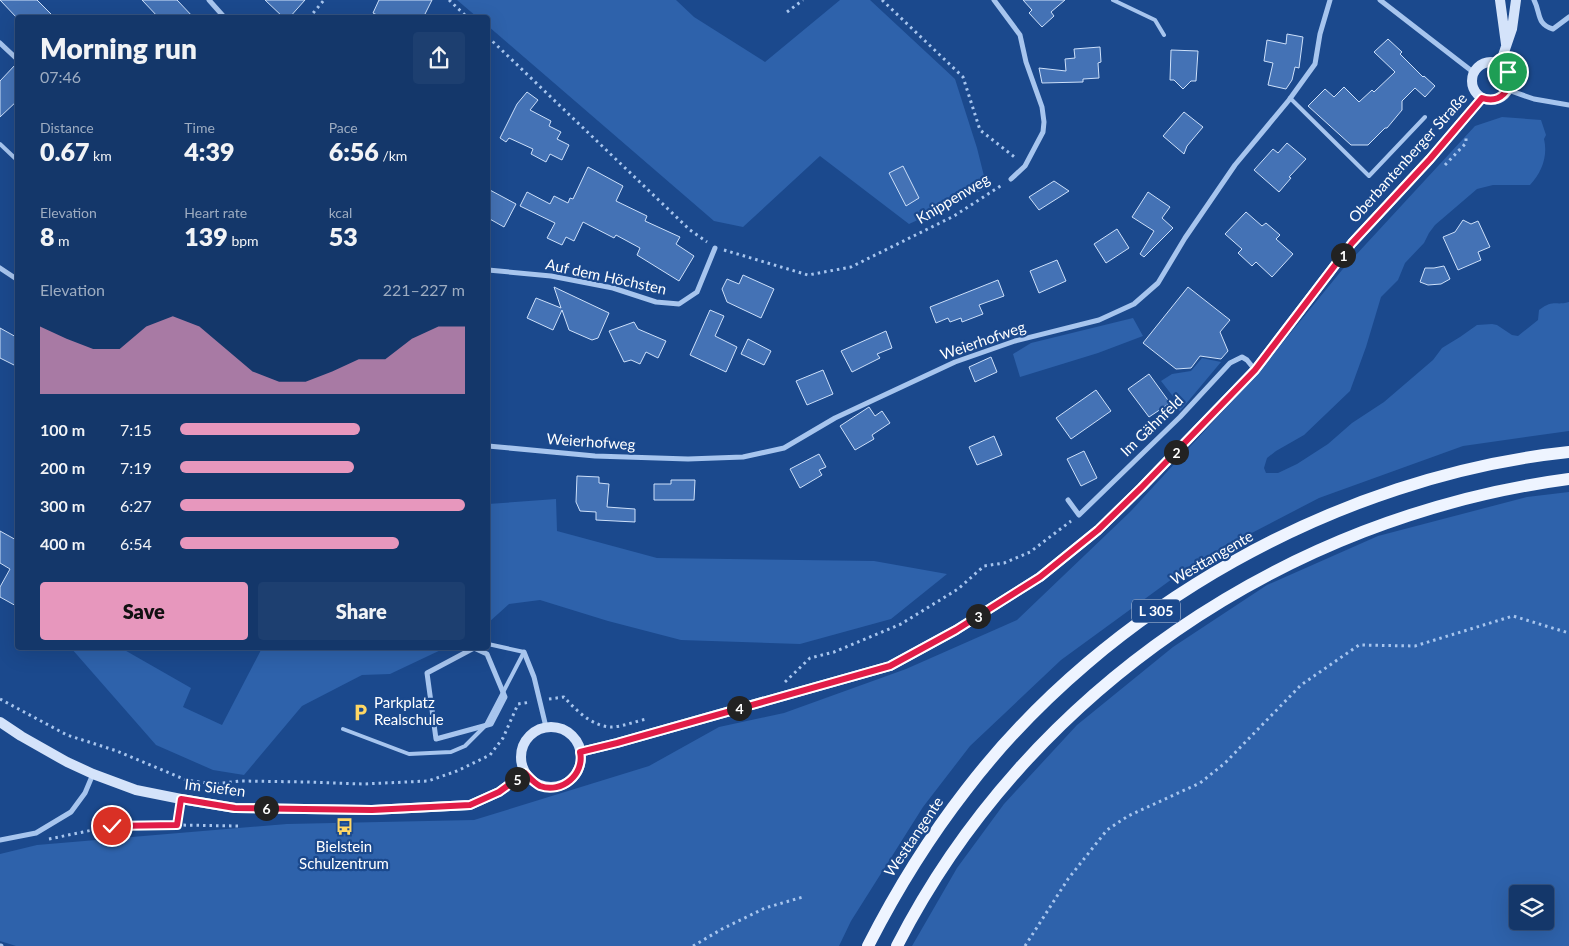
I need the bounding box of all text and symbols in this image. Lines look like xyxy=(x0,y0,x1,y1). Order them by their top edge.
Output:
text: Morning run xyxy=(40,31,197,65)
button: share xyxy=(413,32,465,84)
pin xyxy=(1487,51,1529,93)
icon: arrive xyxy=(1494,58,1522,86)
text: 07:46 xyxy=(40,67,81,86)
street label: Oberbantenberger Straße xyxy=(1344,89,1470,226)
text: Distance xyxy=(40,119,94,136)
text: Time xyxy=(184,119,215,136)
text: Pace xyxy=(329,119,358,136)
text: 0.67 xyxy=(40,136,89,166)
text: 4:39 xyxy=(184,136,234,166)
text: 6:56 xyxy=(329,136,379,166)
text: km xyxy=(89,147,112,164)
text: /km xyxy=(379,147,407,164)
street label: Knippenweg xyxy=(913,169,993,227)
text: Elevation xyxy=(40,204,97,221)
text: Heart rate xyxy=(184,204,247,221)
text: kcal xyxy=(329,204,352,221)
text: 8 xyxy=(40,221,55,251)
text: 139 xyxy=(184,221,228,251)
text: 53 xyxy=(329,221,358,251)
text: m xyxy=(55,232,70,249)
text: bpm xyxy=(228,232,259,249)
pin: 1 xyxy=(1330,242,1356,268)
text: 1 xyxy=(1339,247,1348,264)
street label: Auf dem Höchsten xyxy=(544,254,668,298)
text: Elevation xyxy=(40,280,105,299)
text: 221–227 m xyxy=(383,280,465,299)
street label: Weierhofweg xyxy=(938,317,1028,363)
street label: Im Gähnfeld xyxy=(1116,391,1186,460)
text: 100 m xyxy=(40,420,85,439)
text: 7:15 xyxy=(120,420,152,439)
street label: Weierhofweg xyxy=(546,429,636,453)
pin: 2 xyxy=(1164,440,1188,464)
text: 2 xyxy=(1172,444,1181,461)
text: 200 m xyxy=(40,458,85,477)
text: 7:19 xyxy=(120,458,152,477)
text: 300 m xyxy=(40,496,85,515)
text: 6:27 xyxy=(120,496,152,515)
street label: Westtangente xyxy=(1167,526,1256,588)
text: 400 m xyxy=(40,534,85,553)
text: 6:54 xyxy=(120,534,152,553)
button: Save xyxy=(40,582,248,640)
button: Share xyxy=(258,582,465,640)
road number: L 305 xyxy=(1132,600,1180,622)
pin: 3 xyxy=(966,604,990,628)
text: 3 xyxy=(974,608,983,625)
place label: Parkplatz Realschule xyxy=(374,693,444,728)
pin: 4 xyxy=(726,696,752,720)
text: 4 xyxy=(735,700,744,717)
parking icon: Parkplatz Realschule xyxy=(350,702,370,722)
pin: 5 xyxy=(504,766,530,792)
text: 5 xyxy=(513,771,522,788)
street label: Im Siefen xyxy=(184,774,247,800)
street label: Westtangente xyxy=(880,793,946,880)
pin: 6 xyxy=(254,796,278,820)
text: 6 xyxy=(262,800,271,817)
pin xyxy=(91,805,133,847)
icon: check xyxy=(98,812,126,840)
bus stop icon: Bielstein Schulzentrum xyxy=(334,816,354,836)
place label: Bielstein Schulzentrum xyxy=(299,837,389,872)
map controls xyxy=(1509,885,1554,930)
button: layers xyxy=(1509,885,1554,930)

